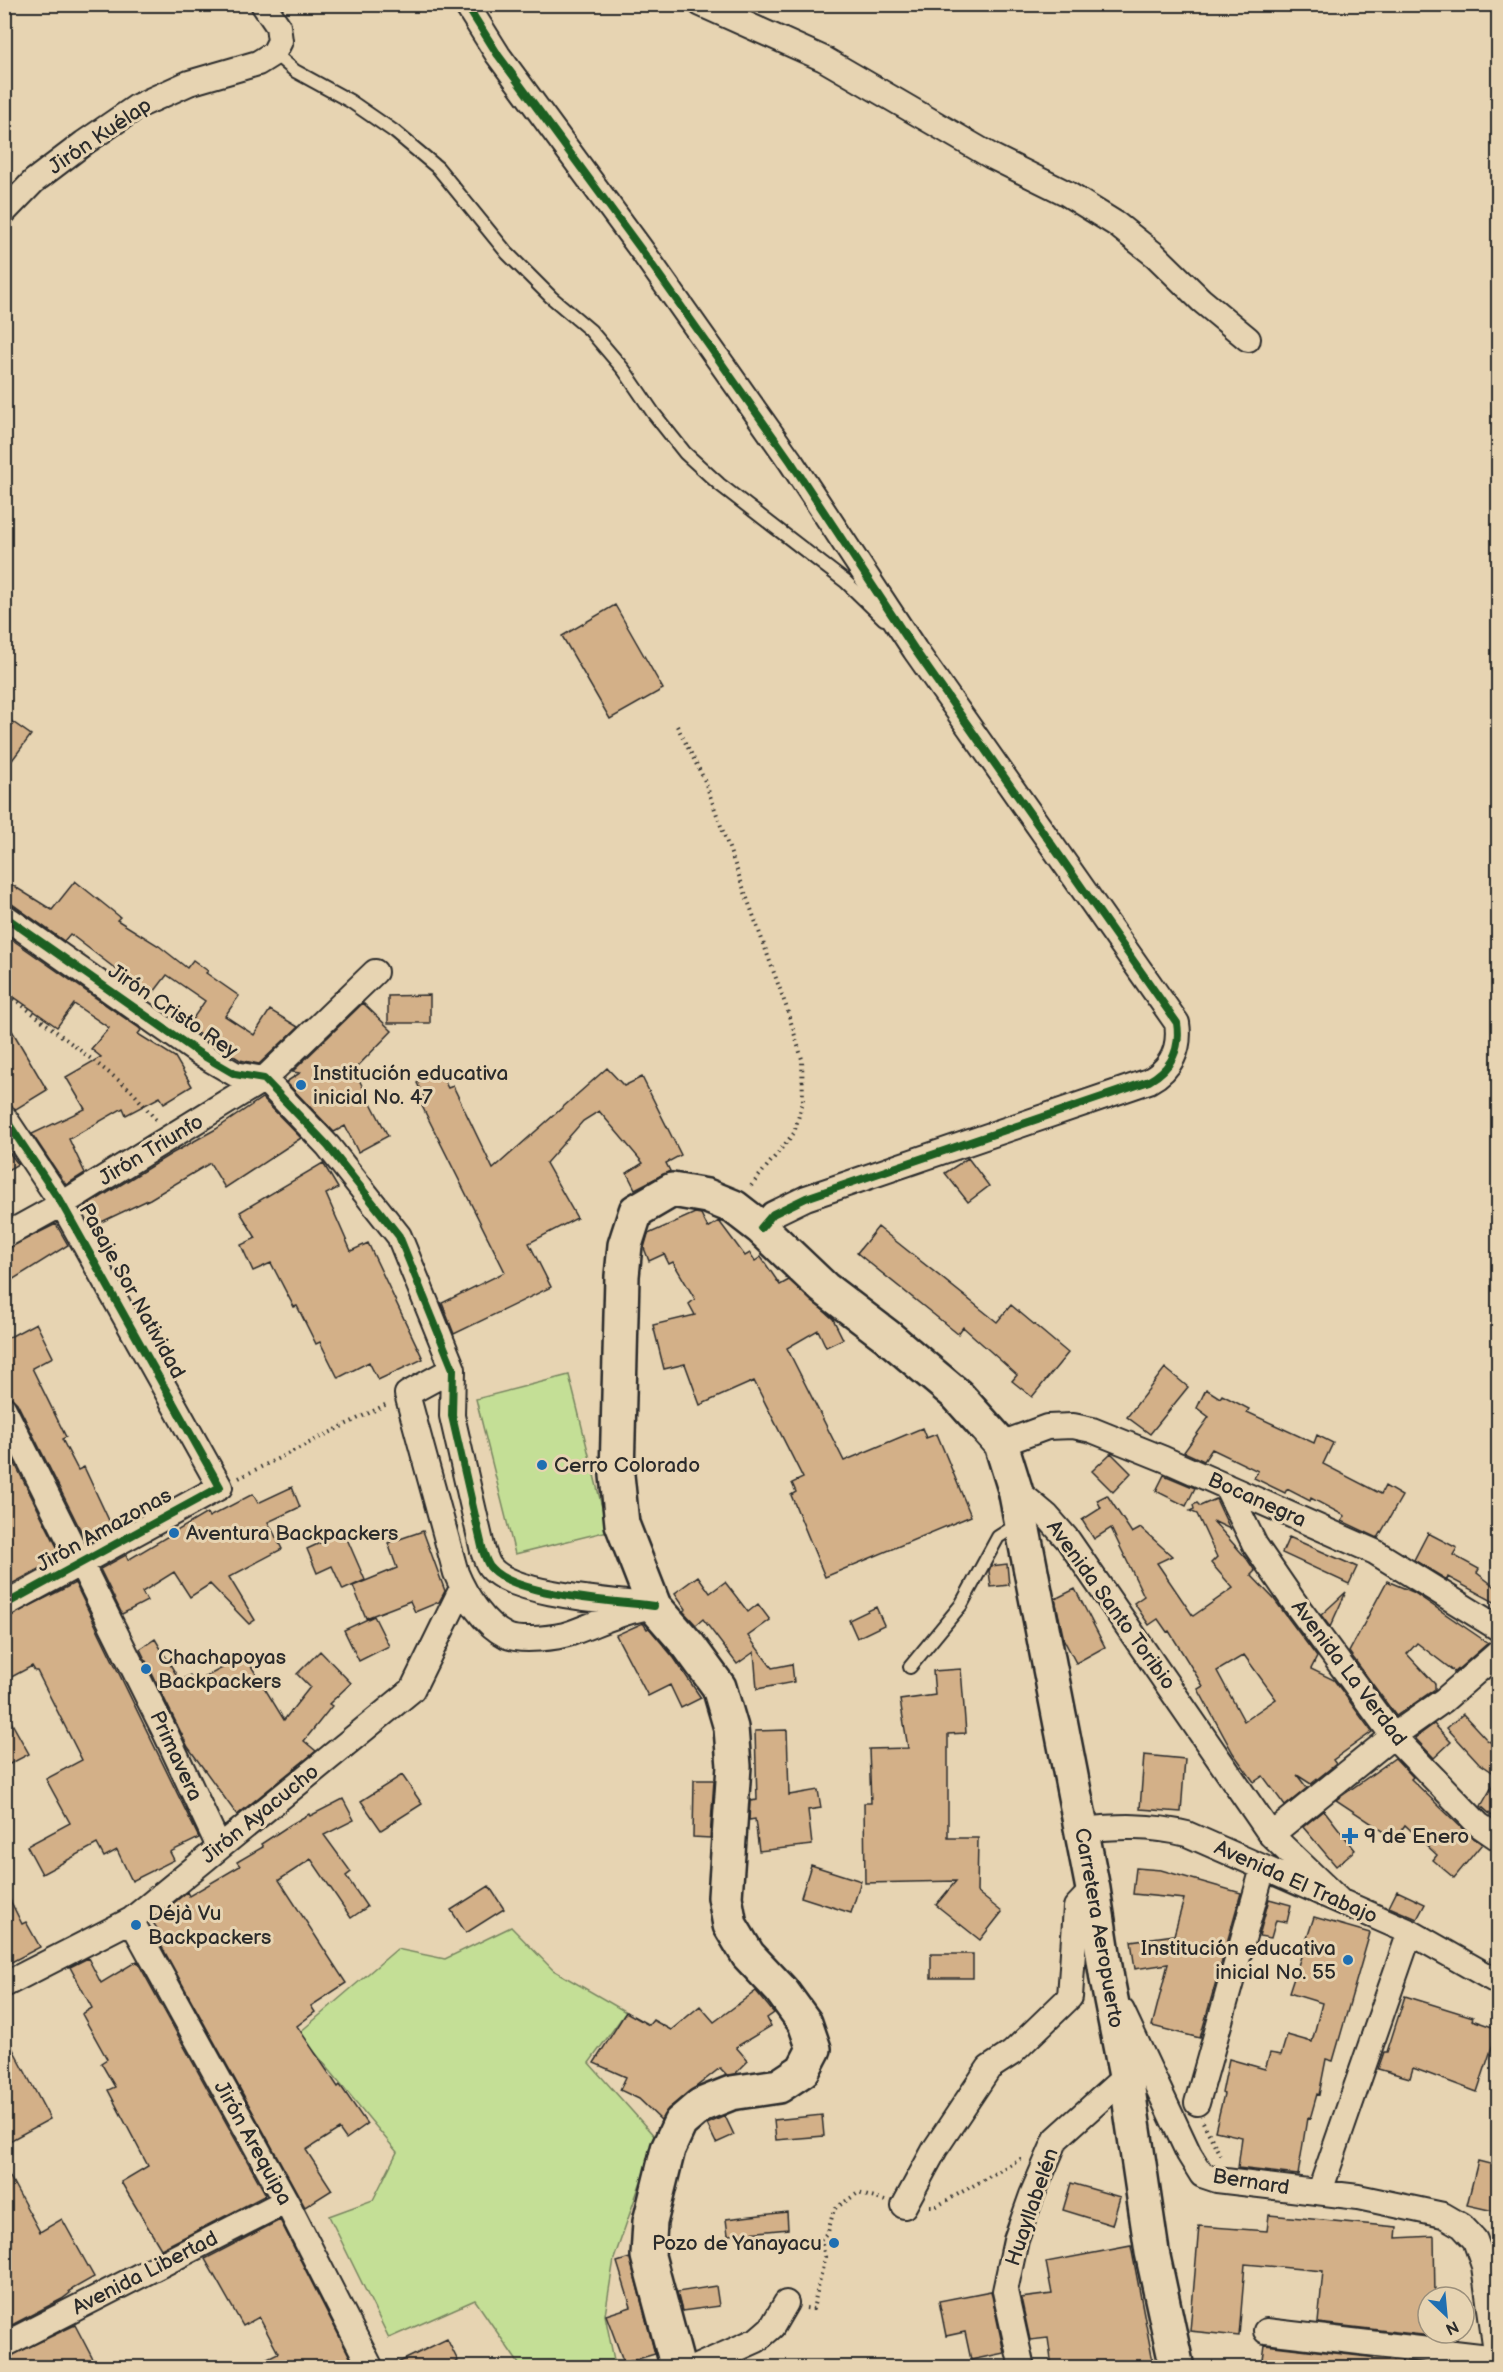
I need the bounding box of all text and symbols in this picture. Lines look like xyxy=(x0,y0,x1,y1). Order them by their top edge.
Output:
street label: Jirón Kuélap xyxy=(44,92,156,180)
street label: Jirón Cristo Rey xyxy=(103,958,243,1064)
place label: Institución educativa inicial No. 47 xyxy=(313,1061,508,1110)
marker: Institución educativa inicial No. 47 xyxy=(294,1078,308,1092)
street label: Jirón Triunfo xyxy=(94,1109,208,1191)
street label: Pasaje Sor Natividad xyxy=(73,1199,191,1383)
place label: Cerro Colorado xyxy=(554,1453,700,1478)
marker: Cerro Colorado xyxy=(535,1458,549,1472)
street label: Bocanegra xyxy=(1204,1467,1310,1533)
street label: Jirón Amazonas xyxy=(32,1483,176,1577)
street label: Avenida Santo Toribio xyxy=(1041,1515,1181,1695)
place label: Aventura Backpackers xyxy=(186,1521,399,1546)
marker: Aventura Backpackers xyxy=(167,1526,181,1540)
street label: Avenida La Verdad xyxy=(1286,1595,1412,1751)
place label: Chachapoyas Backpackers xyxy=(158,1645,286,1694)
marker: Chachapoyas Backpackers xyxy=(139,1662,153,1676)
street label: Primavera xyxy=(144,1707,208,1805)
street label: Jirón Ayacucho xyxy=(196,1759,324,1869)
place label: 9 de Enero xyxy=(1364,1824,1469,1849)
street label: Carretera Aeropuerto xyxy=(1069,1826,1129,2030)
marker: 9 de Enero xyxy=(1341,1827,1359,1845)
street label: Avenida El Trabajo xyxy=(1211,1835,1381,1929)
place label: Déjà Vu Backpackers xyxy=(148,1901,271,1950)
marker: Déjà Vu Backpackers xyxy=(129,1918,143,1932)
place label: Institución educativa inicial No. 55 xyxy=(1141,1936,1336,1985)
marker: Institución educativa inicial No. 55 xyxy=(1341,1953,1355,1967)
street label: Jirón Arequipa xyxy=(209,2076,297,2210)
street label: Huayllabelén xyxy=(1000,2145,1064,2269)
street label: Bernard xyxy=(1211,2164,1291,2200)
street label: Avenida Libertad xyxy=(68,2226,222,2320)
place label: Pozo de Yanayacu xyxy=(652,2231,822,2256)
marker: Pozo de Yanayacu xyxy=(827,2236,841,2250)
north arrow xyxy=(1416,2285,1476,2345)
text: N xyxy=(1442,2316,1461,2338)

